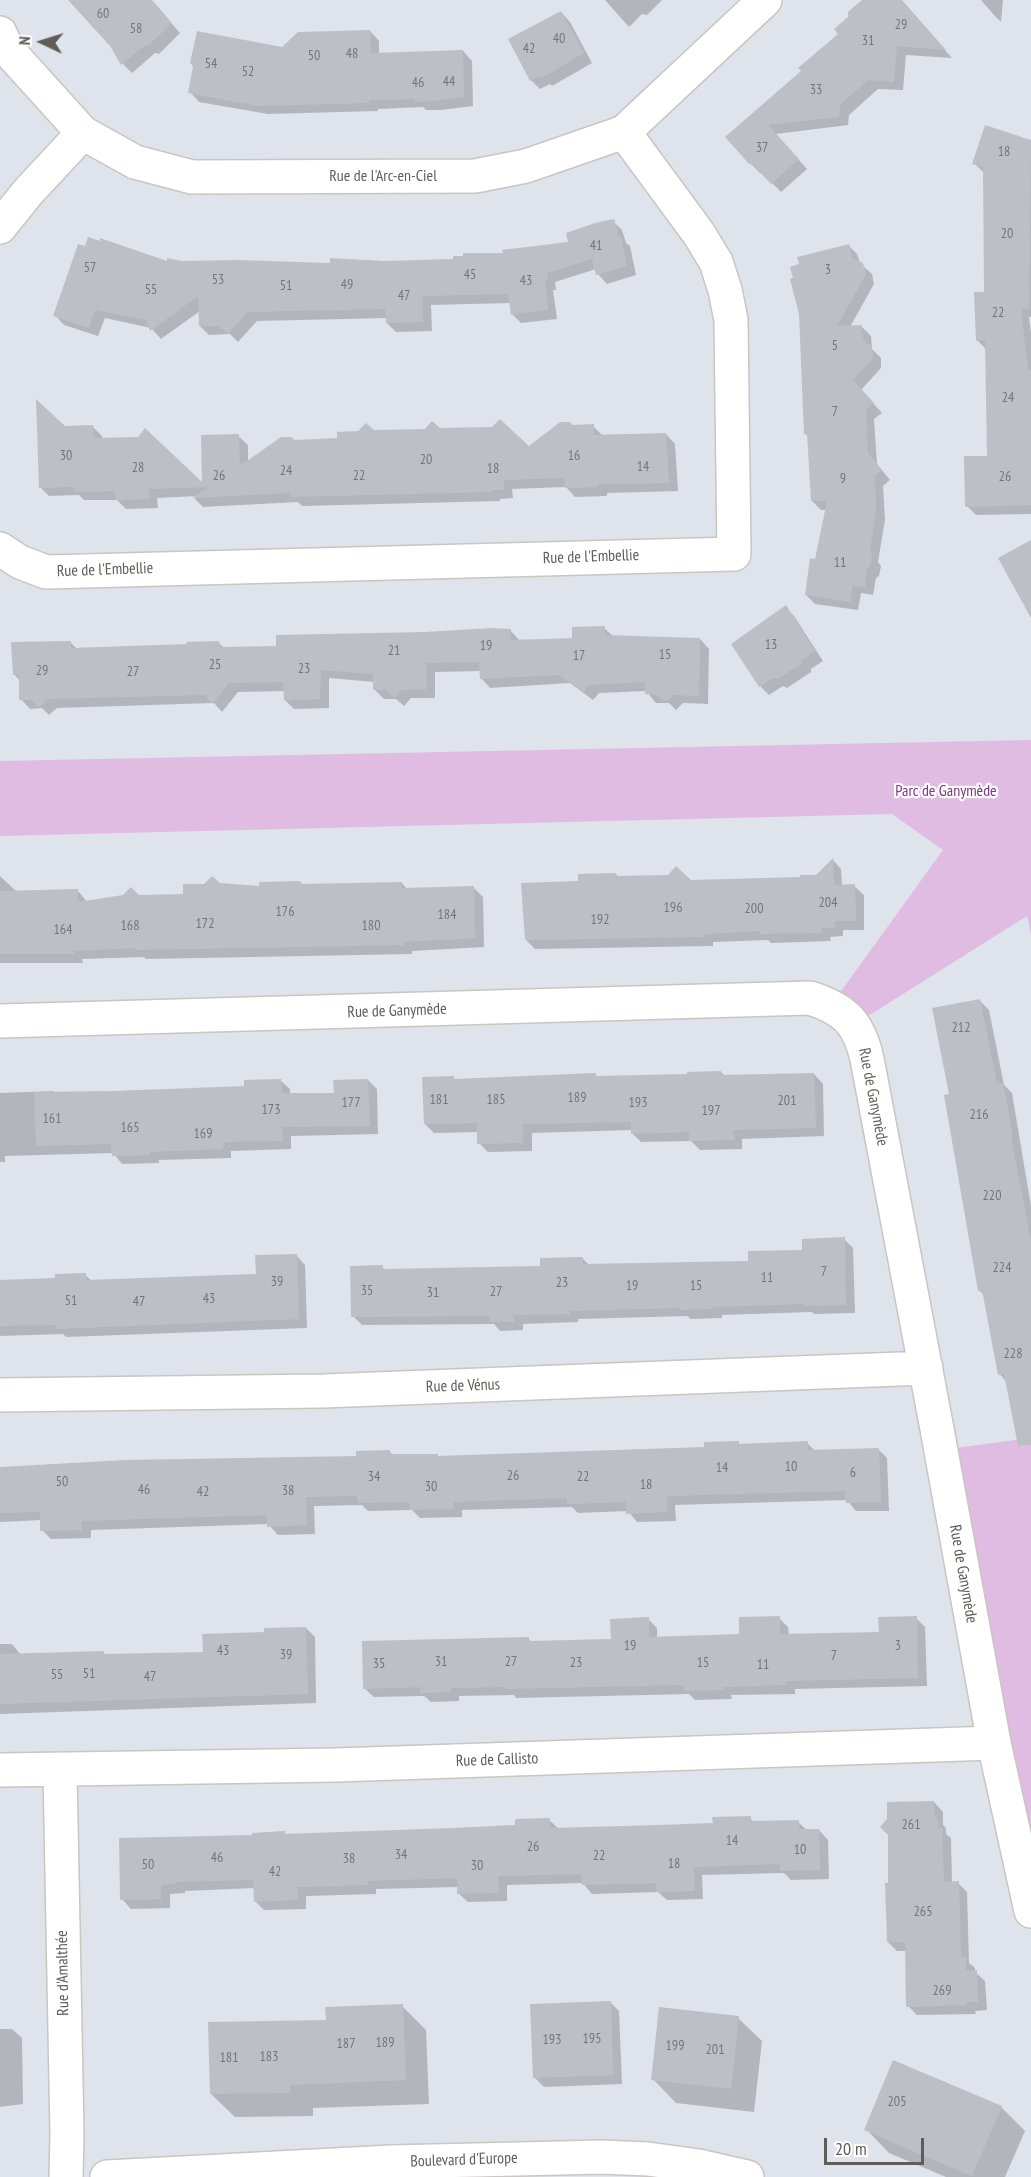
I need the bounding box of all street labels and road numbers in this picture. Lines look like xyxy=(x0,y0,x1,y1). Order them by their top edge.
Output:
street label: Rue de l'Arc-en-Ciel xyxy=(329,166,437,186)
street label: Rue de l'Embellie xyxy=(542,546,640,568)
street label: Rue de l'Embellie xyxy=(56,559,154,581)
street label: Rue de Ganymède xyxy=(347,1000,447,1022)
street label: Rue de Ganymède xyxy=(854,1046,892,1148)
street label: Rue de Vénus xyxy=(426,1375,500,1397)
street label: Rue de Ganymède xyxy=(945,1523,981,1625)
street label: Rue de Callisto xyxy=(455,1749,539,1771)
street label: Rue d'Amalthée xyxy=(53,1930,73,2016)
street label: Boulevard d'Europe xyxy=(410,2149,518,2171)

